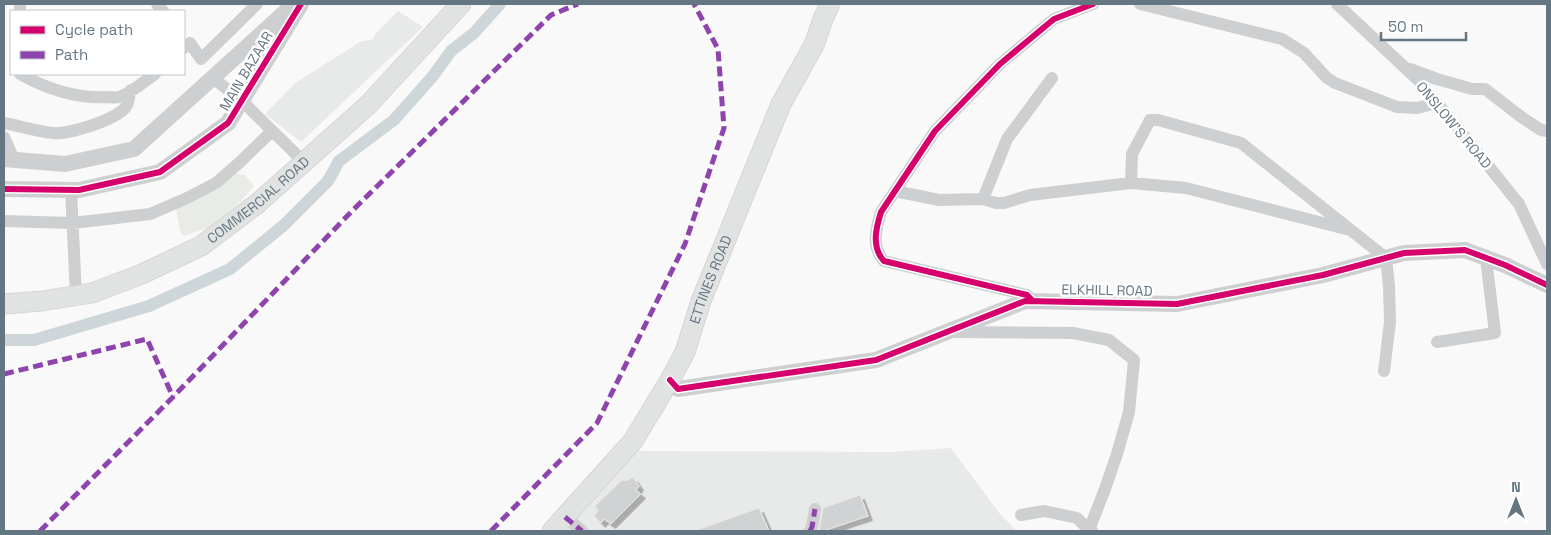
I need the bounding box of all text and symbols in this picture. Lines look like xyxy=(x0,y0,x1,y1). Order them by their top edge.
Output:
legend xyxy=(10,10,185,75)
scale bar xyxy=(1381,10,1466,42)
text: 50 m xyxy=(1388,17,1423,36)
text: Cycle path xyxy=(55,20,133,39)
street label: MAIN BAZAAR xyxy=(215,28,277,114)
text: Path xyxy=(55,45,88,64)
street label: ONSLOW'S ROAD xyxy=(1412,78,1496,172)
street label: COMMERCIAL ROAD xyxy=(203,152,313,247)
street label: ETTINES ROAD xyxy=(685,233,736,326)
street label: ELKHILL ROAD xyxy=(1061,280,1153,300)
north arrow xyxy=(1491,475,1541,525)
text: N xyxy=(1511,478,1521,496)

